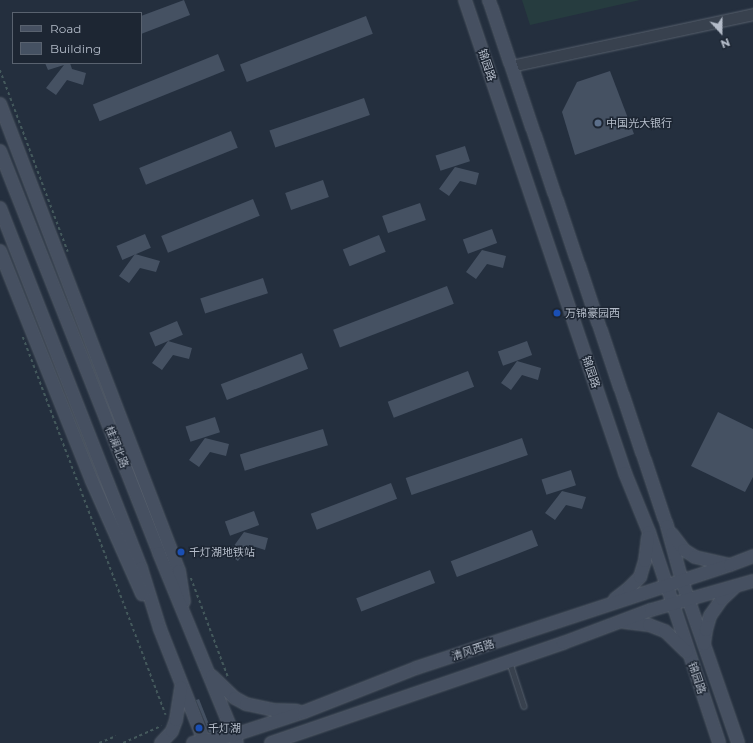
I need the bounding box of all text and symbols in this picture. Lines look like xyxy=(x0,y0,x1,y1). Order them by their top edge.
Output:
legend xyxy=(12,12,142,64)
north arrow xyxy=(701,12,741,52)
text: Road xyxy=(50,21,81,36)
text: N xyxy=(719,35,732,51)
text: Building xyxy=(50,41,101,56)
street label: 锦园路 xyxy=(475,47,499,83)
place label: 中国光大银行 xyxy=(606,116,672,130)
marker: 中国光大银行 xyxy=(593,118,603,128)
place label: 万锦豪园西 xyxy=(565,306,620,320)
marker: 万锦豪园西 xyxy=(552,308,562,318)
street label: 锦园路 xyxy=(579,354,603,390)
street label: 桂澜北路 xyxy=(103,424,131,470)
place label: 千灯湖地铁站 xyxy=(189,545,255,559)
marker: 千灯湖地铁站 xyxy=(176,547,186,557)
street label: 清风西路 xyxy=(450,637,496,663)
street label: 锦园路 xyxy=(685,660,709,696)
place label: 千灯湖 xyxy=(208,721,241,735)
marker: 千灯湖 xyxy=(193,722,205,734)

